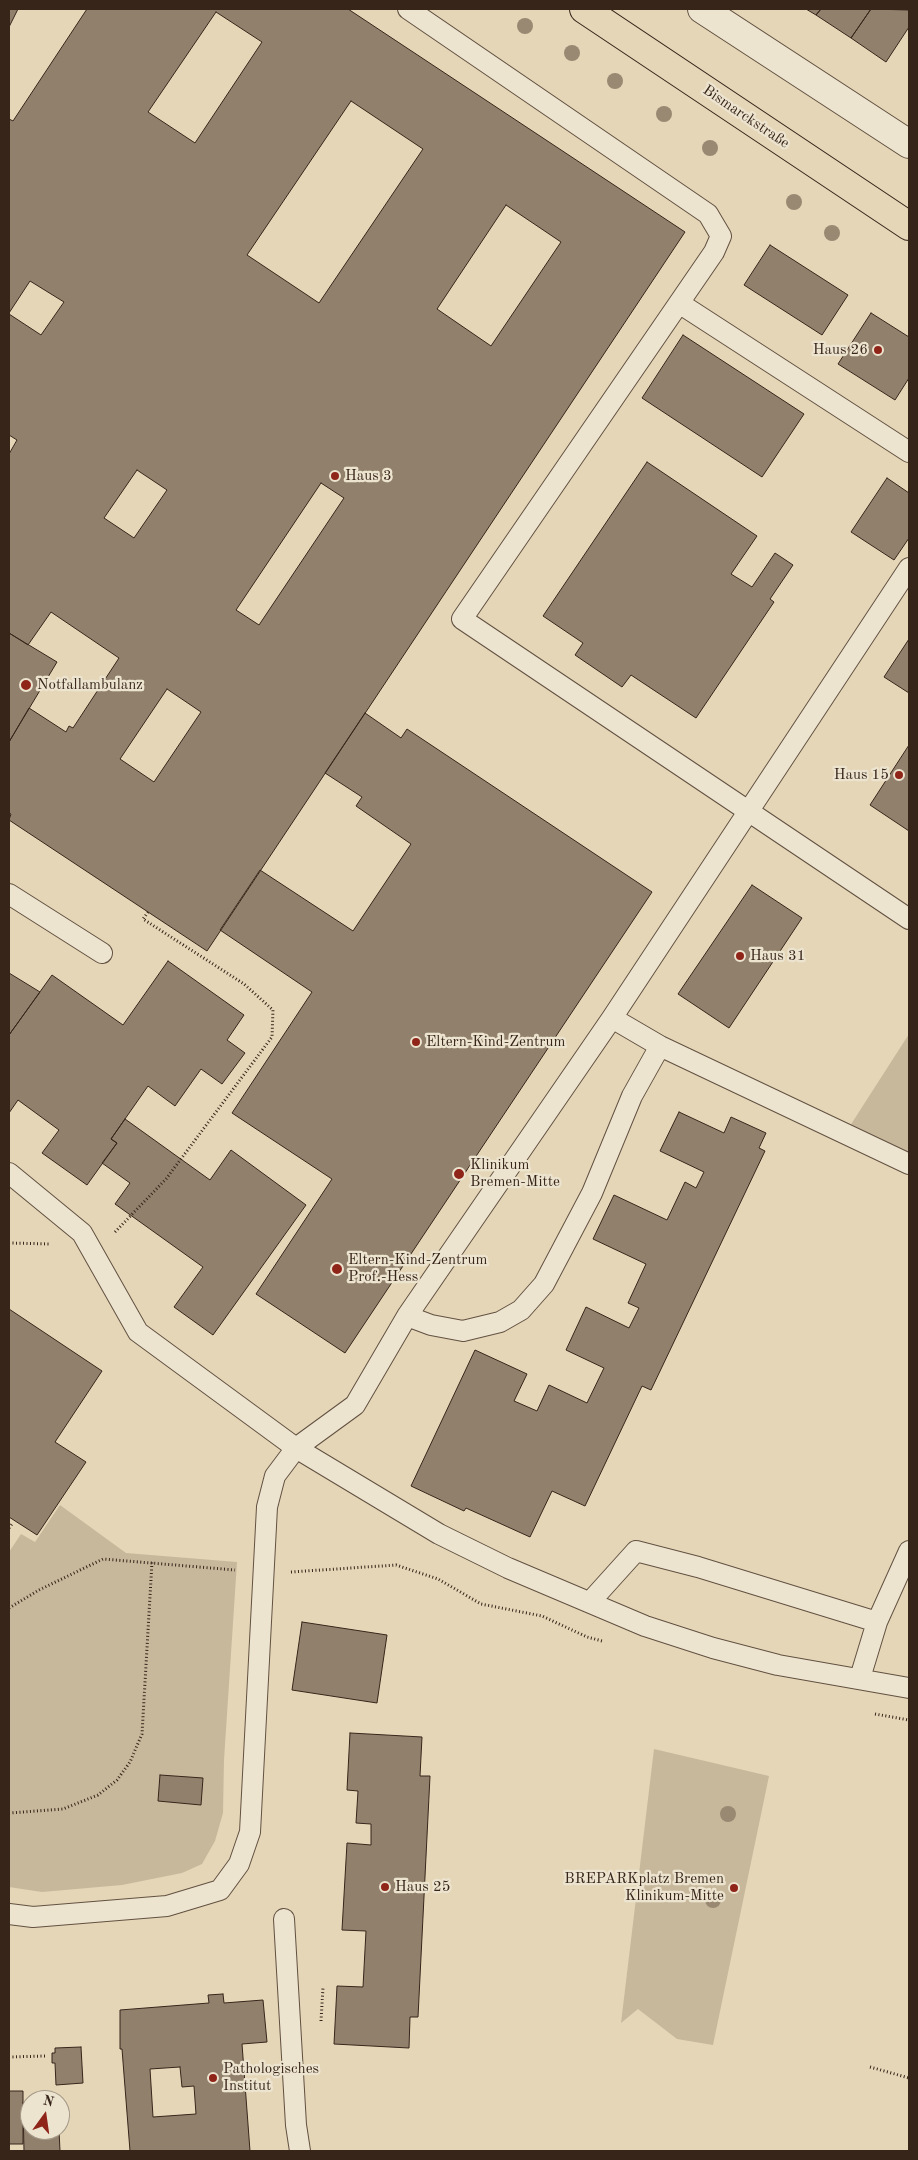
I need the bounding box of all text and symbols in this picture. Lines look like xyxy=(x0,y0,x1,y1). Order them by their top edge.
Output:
street label: Bismarckstraße xyxy=(699,81,793,153)
place label: Haus 26 xyxy=(813,341,868,359)
marker: Haus 26 xyxy=(872,344,884,356)
place label: Haus 3 xyxy=(345,467,392,485)
marker: Haus 3 xyxy=(329,470,341,482)
place label: Notfallambulanz xyxy=(37,676,143,694)
marker: Notfallambulanz xyxy=(19,678,33,692)
place label: Haus 15 xyxy=(834,766,889,784)
marker: Haus 15 xyxy=(893,769,905,781)
place label: Haus 31 xyxy=(750,947,805,965)
marker: Haus 31 xyxy=(734,950,746,962)
place label: Eltern-Kind-Zentrum xyxy=(426,1033,565,1051)
marker: Eltern-Kind-Zentrum xyxy=(410,1036,422,1048)
place label: Klinikum Bremen-Mitte xyxy=(470,1156,560,1191)
marker: Klinikum Bremen-Mitte xyxy=(452,1167,466,1181)
place label: Eltern-Kind-Zentrum Prof.-Hess xyxy=(348,1251,487,1286)
marker: Eltern-Kind-Zentrum Prof.-Hess xyxy=(330,1262,344,1276)
place label: BREPARKplatz Bremen Klinikum-Mitte xyxy=(564,1870,724,1905)
place label: Haus 25 xyxy=(395,1878,450,1896)
marker: Haus 25 xyxy=(379,1881,391,1893)
marker: BREPARKplatz Bremen Klinikum-Mitte xyxy=(728,1882,740,1894)
place label: Pathologisches Institut xyxy=(223,2060,319,2095)
marker: Pathologisches Institut xyxy=(207,2072,219,2084)
north arrow xyxy=(20,2090,70,2140)
text: N xyxy=(41,2093,55,2110)

